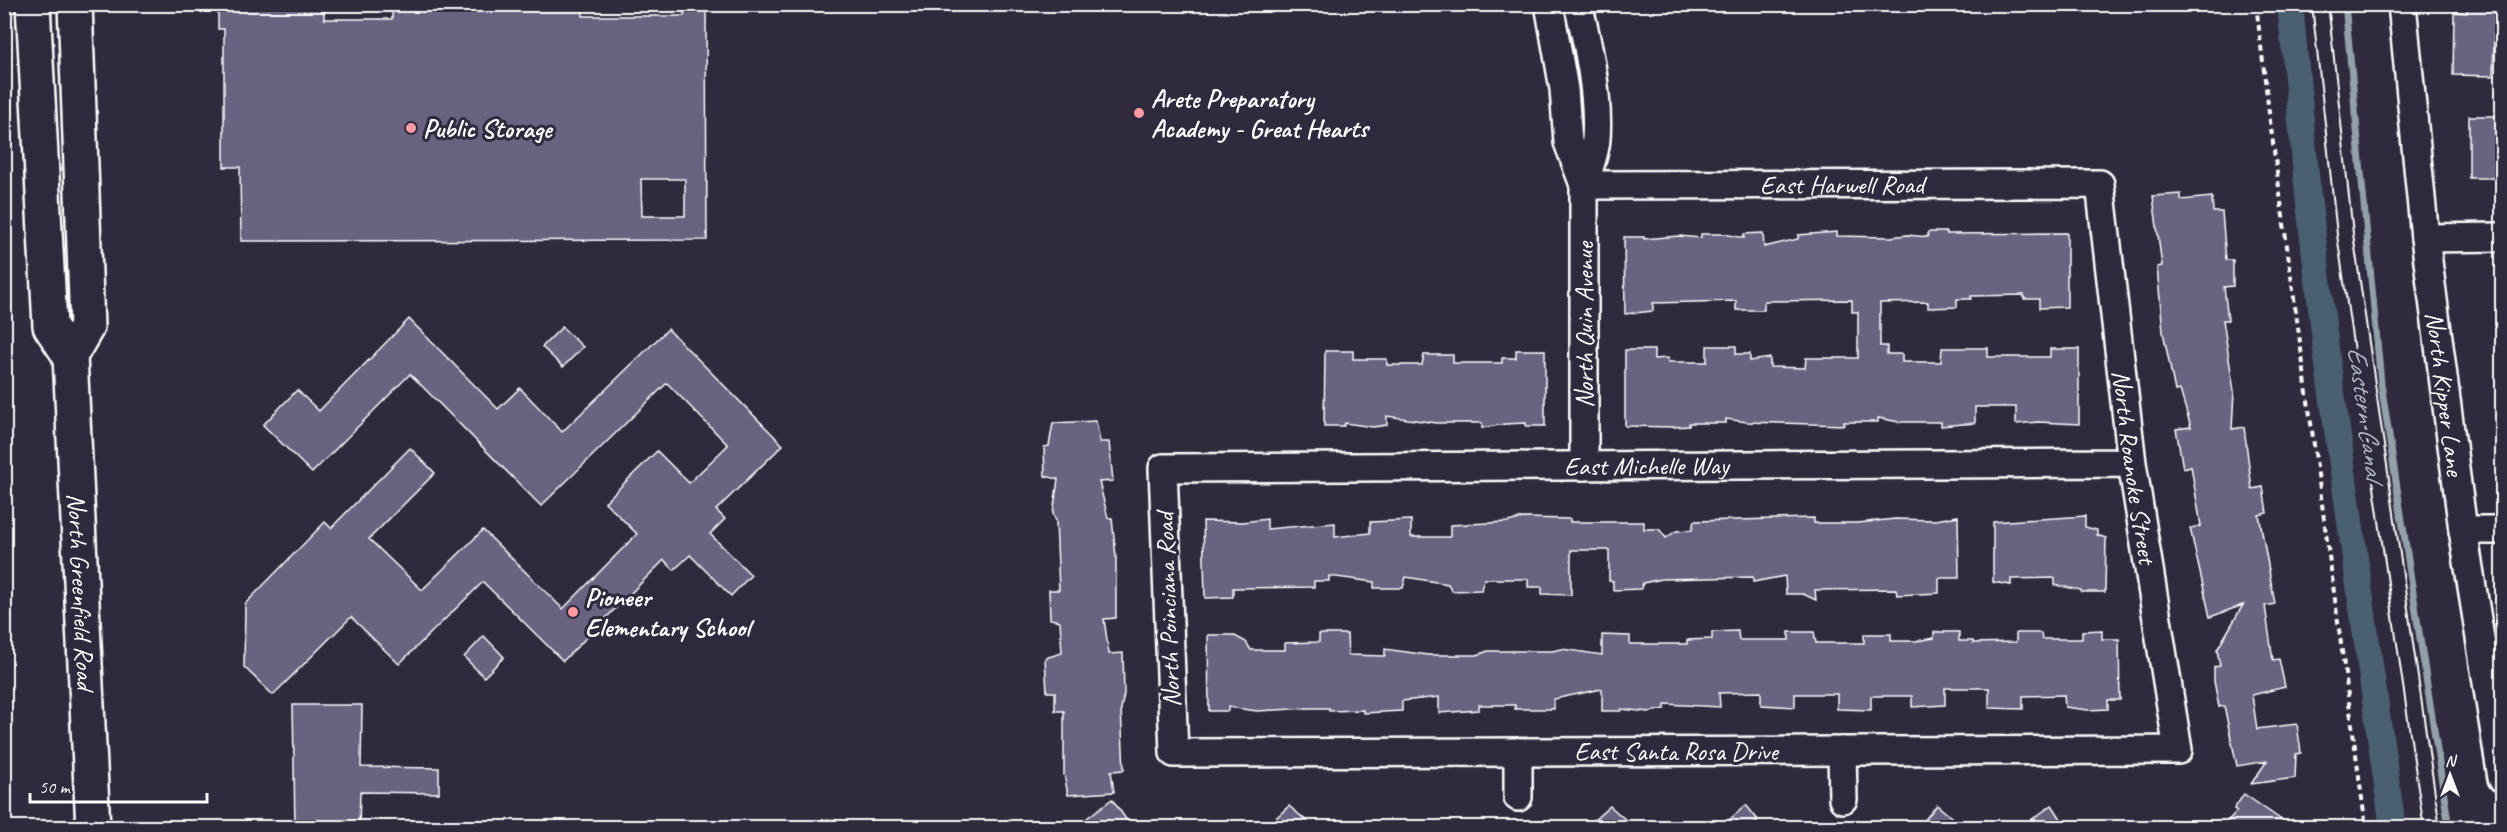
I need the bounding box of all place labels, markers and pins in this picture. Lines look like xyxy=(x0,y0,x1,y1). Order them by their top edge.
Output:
place label: Arete Preparatory Academy - Great Hearts xyxy=(1151,82,1371,145)
marker: Arete Preparatory Academy - Great Hearts xyxy=(1132,106,1146,120)
place label: Public Storage xyxy=(423,112,554,145)
marker: Public Storage xyxy=(404,121,418,135)
place label: Pioneer Elementary School xyxy=(585,581,755,644)
marker: Pioneer Elementary School xyxy=(566,605,580,619)

